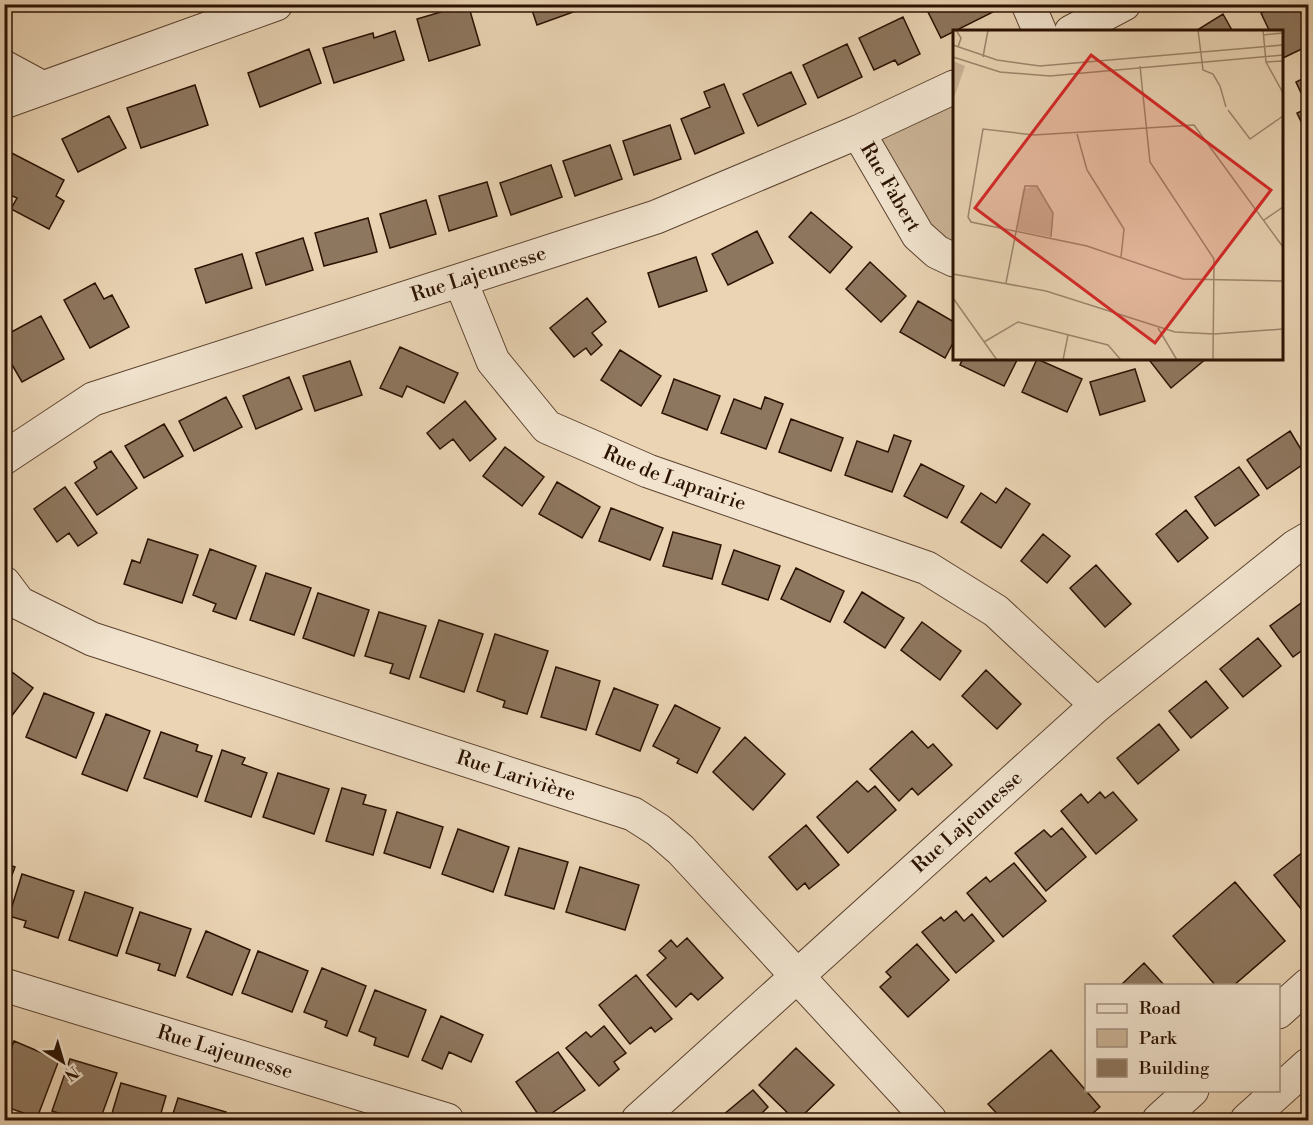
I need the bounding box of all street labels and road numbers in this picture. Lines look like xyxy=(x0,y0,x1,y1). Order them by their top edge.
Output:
street label: Rue Fabert xyxy=(854,138,926,236)
street label: Rue Lajeunesse xyxy=(408,241,549,308)
street label: Rue de Laprairie xyxy=(599,440,749,517)
street label: Rue Larivière xyxy=(453,745,579,807)
street label: Rue Lajeunesse xyxy=(907,766,1028,879)
street label: Rue Lajeunesse xyxy=(154,1020,296,1085)

